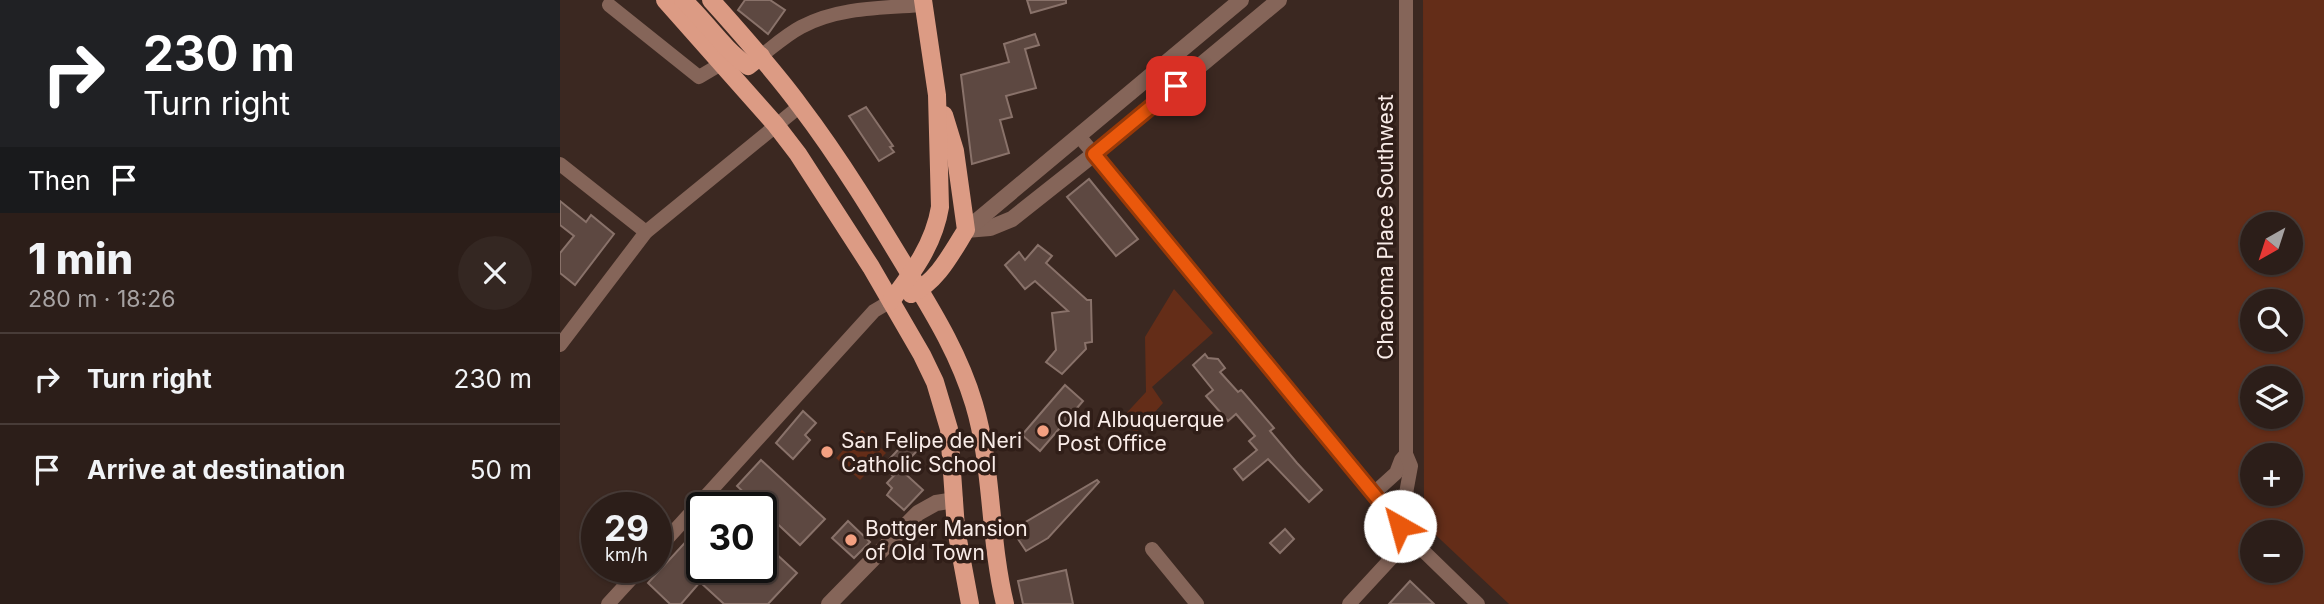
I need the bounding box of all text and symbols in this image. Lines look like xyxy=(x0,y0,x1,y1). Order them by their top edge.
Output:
text: 230 m xyxy=(143,24,295,83)
icon: right xyxy=(28,28,119,119)
pin xyxy=(1146,56,1206,116)
icon: arrive xyxy=(1157,67,1195,105)
text: Turn right xyxy=(143,84,290,123)
street label: Chacoma Place Southwest xyxy=(1373,94,1398,360)
icon: arrive xyxy=(105,161,143,199)
text: Then xyxy=(28,165,91,196)
north arrow xyxy=(2240,212,2303,275)
map controls xyxy=(2240,212,2303,583)
text: 1 min xyxy=(28,233,133,284)
button: close xyxy=(458,236,532,310)
text: 280 m · 18:26 xyxy=(28,285,175,313)
button: search xyxy=(2240,289,2303,352)
icon: right xyxy=(28,360,66,398)
text: Turn right xyxy=(87,363,212,394)
text: 230 m xyxy=(454,363,532,394)
button: layers xyxy=(2240,366,2303,429)
place label: Old Albuquerque Post Office xyxy=(1057,407,1224,456)
marker: Old Albuquerque Post Office xyxy=(1035,423,1051,439)
place label: San Felipe de Neri Catholic School xyxy=(841,428,1022,477)
button: + xyxy=(2240,443,2303,506)
marker: San Felipe de Neri Catholic School xyxy=(819,444,835,460)
icon: arrive xyxy=(28,451,66,489)
text: Arrive at destination xyxy=(87,454,346,485)
text: 50 m xyxy=(470,454,532,485)
position arrow xyxy=(1363,489,1437,563)
speed limit sign: 30 xyxy=(686,492,777,583)
text: 29 xyxy=(604,507,649,549)
place label: Bottger Mansion of Old Town xyxy=(865,516,1028,565)
button: − xyxy=(2240,520,2303,583)
marker: Bottger Mansion of Old Town xyxy=(843,532,859,548)
text: km/h xyxy=(605,544,648,565)

